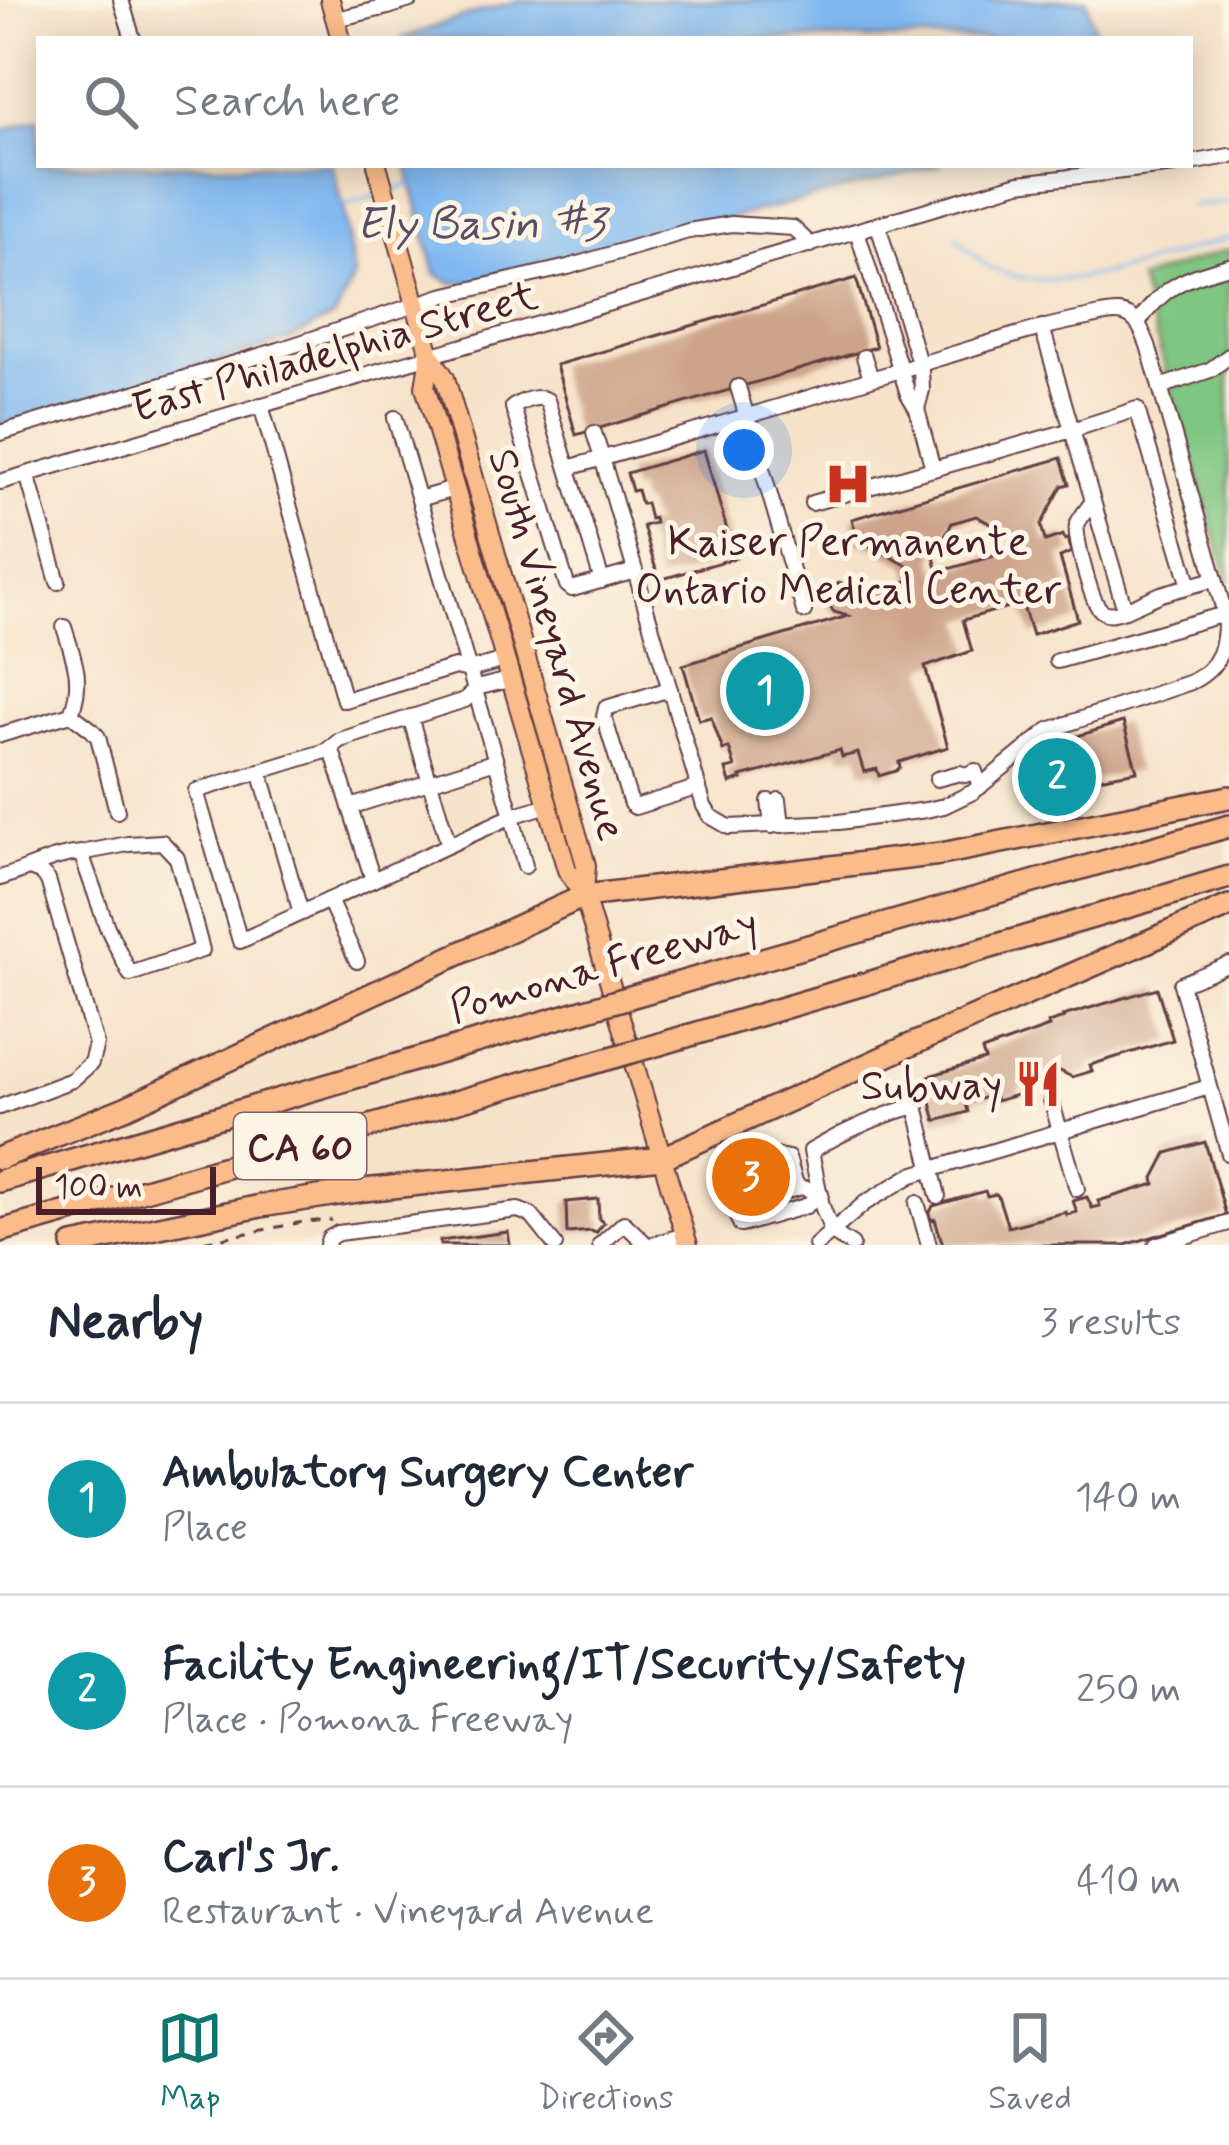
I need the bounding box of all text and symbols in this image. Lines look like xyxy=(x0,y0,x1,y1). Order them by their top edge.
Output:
search box xyxy=(36,36,1193,168)
icon: search xyxy=(78,69,144,135)
text: Search here xyxy=(174,73,401,132)
water label: Ely Basin #3 xyxy=(356,196,611,255)
street label: East Philadelphia Street xyxy=(126,269,544,438)
your location xyxy=(714,420,774,480)
street label: South Vineyard Avenue xyxy=(473,443,638,847)
hospital icon: Kaiser Permanente Ontario Medical Center xyxy=(823,459,873,509)
place label: Kaiser Permanente Ontario Medical Center xyxy=(635,516,1062,619)
pin: 1 xyxy=(726,646,804,736)
pin: 2 xyxy=(1018,732,1096,822)
street label: Pomona Freeway xyxy=(443,897,765,1038)
restaurant icon: Subway xyxy=(1013,1059,1063,1109)
place label: Subway xyxy=(861,1060,1002,1115)
road number: CA 60 xyxy=(234,1113,366,1179)
pin: 3 xyxy=(712,1132,790,1222)
scale bar xyxy=(36,1161,216,1214)
text: 100 m xyxy=(54,1166,143,1210)
text: Nearby xyxy=(48,1290,203,1356)
text: 3 results xyxy=(1040,1298,1181,1349)
text: Ambulatory Surgery Center xyxy=(162,1444,693,1503)
text: 1 xyxy=(78,1473,96,1524)
text: 140 m xyxy=(1075,1473,1181,1524)
text: Place xyxy=(162,1503,248,1554)
text: Facility Engineering/IT/Security/Safety xyxy=(162,1636,966,1695)
text: 2 xyxy=(77,1665,97,1716)
text: 250 m xyxy=(1076,1665,1181,1716)
text: Place · Pomona Freeway xyxy=(162,1695,573,1746)
text: Carl's Jr. xyxy=(162,1828,339,1887)
text: 3 xyxy=(78,1857,96,1908)
text: 410 m xyxy=(1077,1857,1181,1908)
text: Restaurant · Vineyard Avenue xyxy=(162,1887,654,1938)
tab: Map xyxy=(157,2005,223,2121)
tab: Directions xyxy=(538,2005,674,2121)
tab: Saved xyxy=(988,2005,1072,2121)

